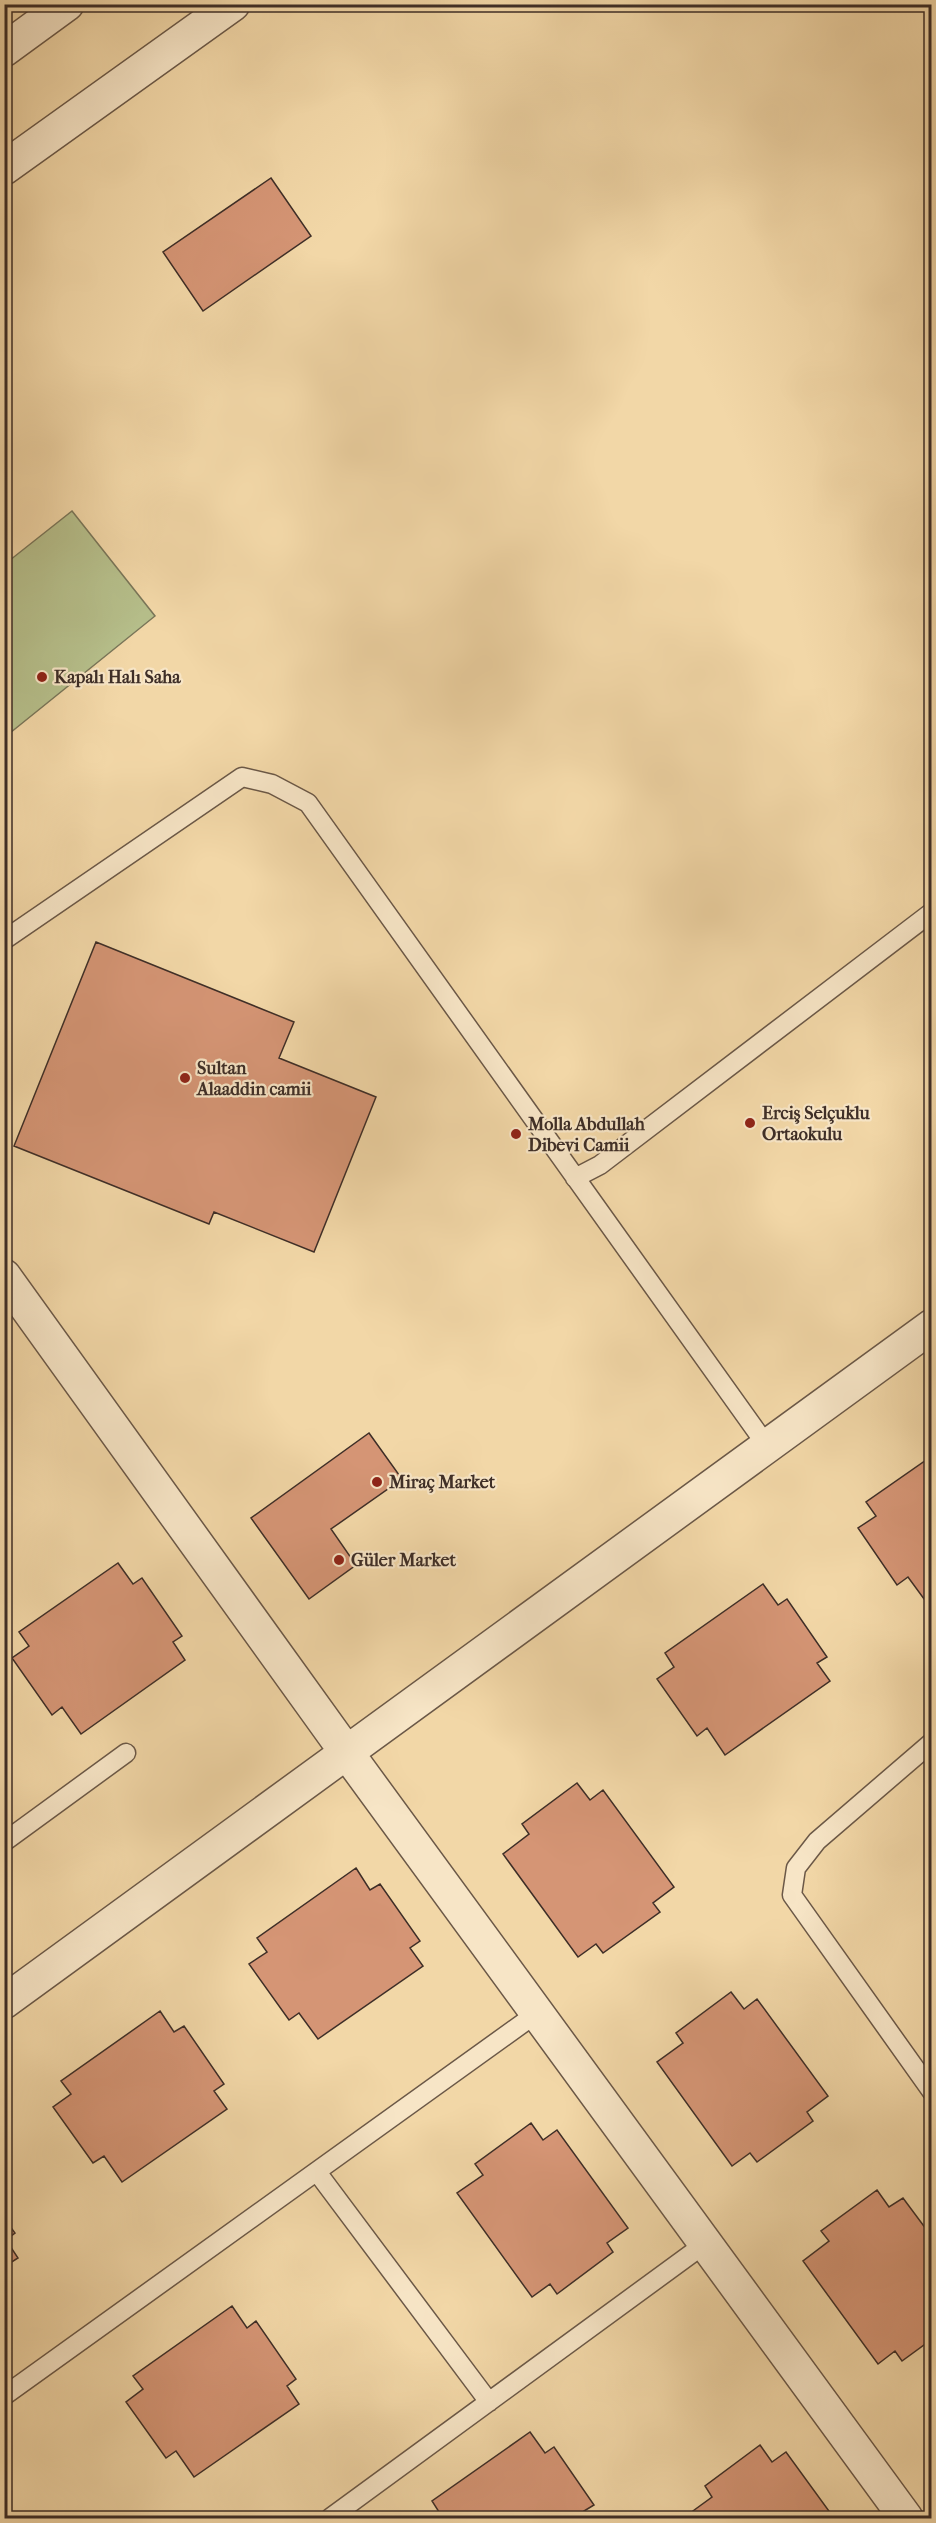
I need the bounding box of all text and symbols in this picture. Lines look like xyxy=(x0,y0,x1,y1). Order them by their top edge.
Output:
place label: Kapalı Halı Saha xyxy=(54,667,181,688)
marker: Kapalı Halı Saha xyxy=(35,670,49,684)
place label: Sultan Alaaddin camii xyxy=(196,1058,312,1100)
marker: Sultan Alaaddin camii xyxy=(178,1071,192,1085)
place label: Erciş Selçuklu Ortaokulu xyxy=(762,1103,871,1145)
place label: Molla Abdullah Dibevi Camii xyxy=(527,1114,646,1156)
marker: Erciş Selçuklu Ortaokulu xyxy=(743,1116,757,1130)
marker: Molla Abdullah Dibevi Camii xyxy=(509,1127,523,1141)
place label: Miraç Market xyxy=(388,1472,496,1493)
marker: Miraç Market xyxy=(370,1475,384,1489)
place label: Güler Market xyxy=(351,1550,456,1571)
marker: Güler Market xyxy=(332,1553,346,1567)

